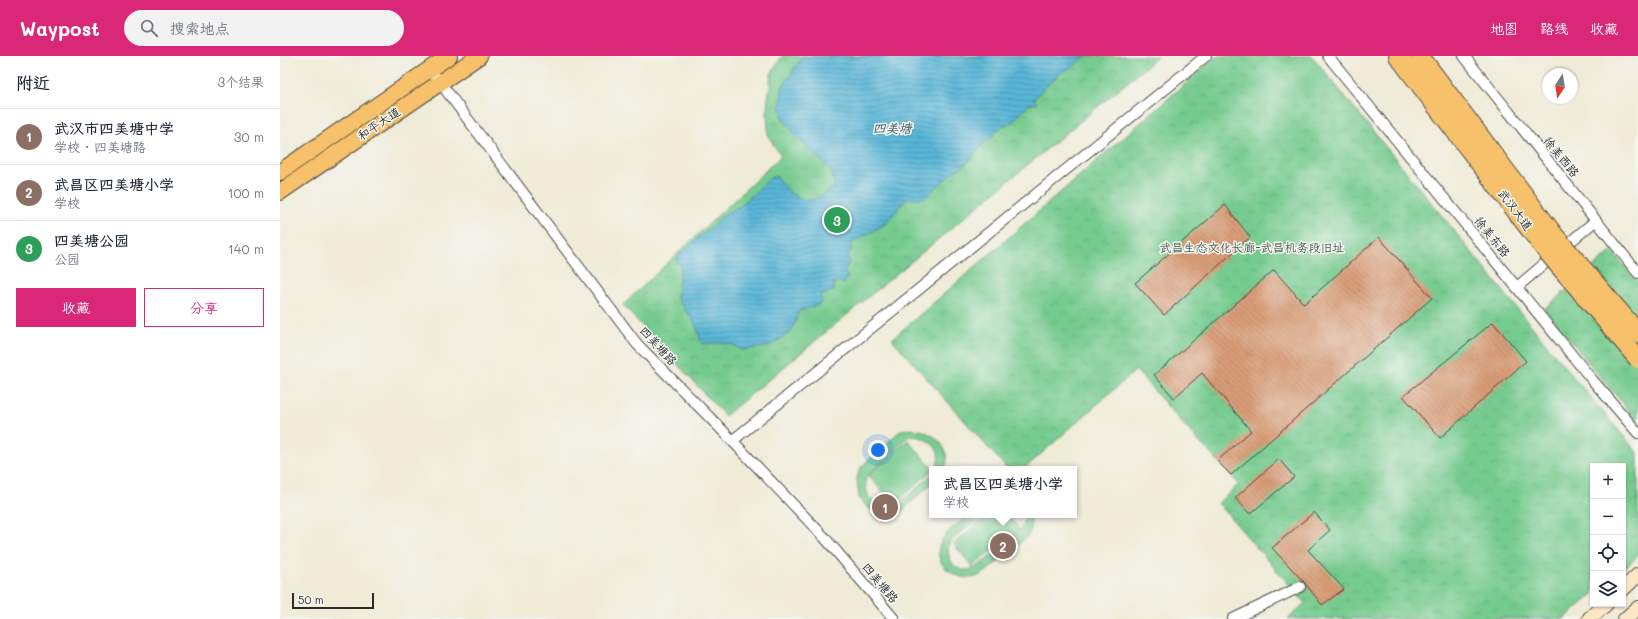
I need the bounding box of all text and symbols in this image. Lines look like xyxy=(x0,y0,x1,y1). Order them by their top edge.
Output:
search box xyxy=(124,10,404,46)
text: Waypost xyxy=(20,16,100,41)
icon: search xyxy=(138,17,160,39)
text: 搜索地点 xyxy=(170,18,230,38)
text: 地图 xyxy=(1490,19,1518,38)
text: 路线 xyxy=(1540,19,1568,38)
text: 收藏 xyxy=(1590,19,1618,38)
north arrow xyxy=(1542,68,1578,104)
text: 附近 xyxy=(16,71,50,93)
text: 3个结果 xyxy=(217,73,264,90)
street label: 和平大道 xyxy=(354,103,403,143)
text: 武汉市四美塘中学 xyxy=(54,118,174,138)
water label: 四美塘 xyxy=(872,119,913,136)
text: 1 xyxy=(26,128,32,145)
text: 30 m xyxy=(234,128,264,145)
street label: 徐美西路 xyxy=(1540,133,1583,180)
text: 学校 · 四美塘路 xyxy=(54,138,146,155)
text: 武昌区四美塘小学 xyxy=(54,174,174,194)
text: 2 xyxy=(25,184,33,201)
text: 100 m xyxy=(228,184,264,201)
street label: 武汉大道 xyxy=(1495,185,1537,233)
text: 学校 xyxy=(54,194,80,211)
pin: 3 xyxy=(824,205,850,235)
street label: 徐美东路 xyxy=(1471,213,1514,260)
text: 四美塘公园 xyxy=(54,230,129,250)
park label: 武昌生态文化长廊-武昌机务段旧址 xyxy=(1159,239,1345,255)
text: 3 xyxy=(25,240,33,257)
text: 140 m xyxy=(228,240,264,257)
text: 公园 xyxy=(54,250,80,267)
button: 收藏 xyxy=(16,288,136,327)
button: 分享 xyxy=(144,288,264,327)
street label: 四美塘路 xyxy=(637,322,681,368)
your location xyxy=(868,440,888,460)
map controls xyxy=(1590,463,1626,607)
button: + xyxy=(1590,463,1626,499)
popup xyxy=(929,466,1077,518)
text: 武昌区四美塘小学 xyxy=(943,473,1063,493)
pin: 1 xyxy=(872,492,898,522)
text: 学校 xyxy=(943,493,969,510)
button: − xyxy=(1590,499,1626,535)
pin: 2 xyxy=(990,531,1016,561)
button: locate xyxy=(1590,535,1626,571)
street label: 四美塘路 xyxy=(859,559,902,606)
button: layers xyxy=(1590,571,1626,607)
scale bar xyxy=(292,591,374,610)
text: 50 m xyxy=(298,592,324,607)

